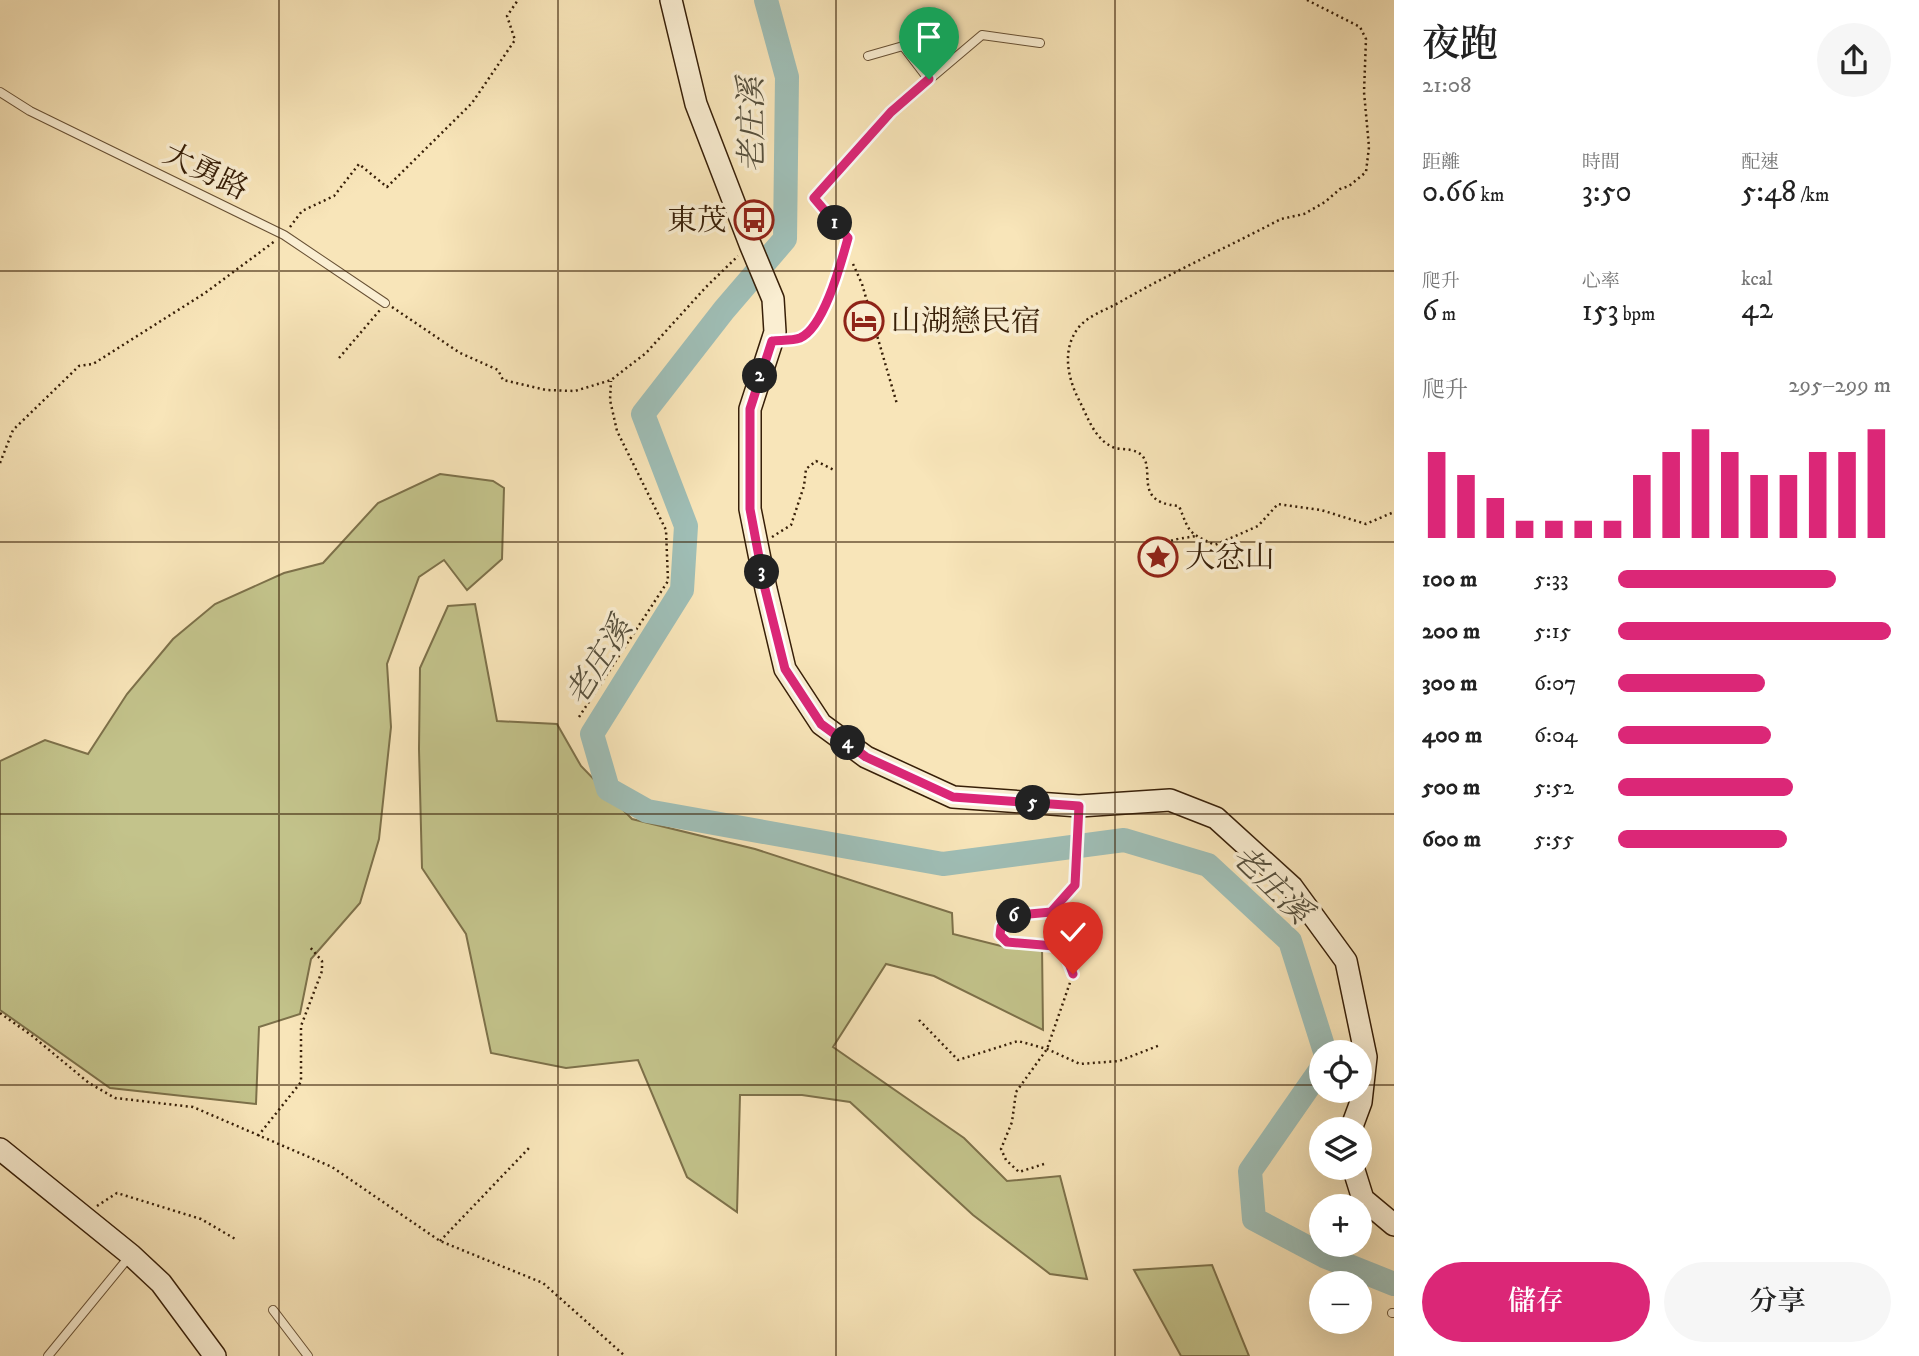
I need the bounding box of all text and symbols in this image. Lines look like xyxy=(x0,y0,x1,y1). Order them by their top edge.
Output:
pin xyxy=(899,7,959,79)
icon: arrive xyxy=(910,18,948,56)
text: 夜跑 xyxy=(1422,21,1498,69)
button: share xyxy=(1817,23,1891,97)
text: 21:08 xyxy=(1422,71,1472,100)
water label: 老庄溪 xyxy=(732,74,774,173)
street label: 大勇路 xyxy=(157,136,254,209)
text: 距離 xyxy=(1422,151,1460,174)
text: 時間 xyxy=(1582,151,1620,174)
text: 配速 xyxy=(1741,151,1779,174)
text: 0.66 xyxy=(1422,174,1476,211)
text: 3:50 xyxy=(1582,174,1632,211)
text: 5:48 xyxy=(1741,174,1796,211)
text: km xyxy=(1476,184,1504,207)
text: /km xyxy=(1796,184,1829,207)
bus stop icon: 東茂 xyxy=(733,199,775,241)
place label: 東茂 xyxy=(667,203,727,240)
pin: 1 xyxy=(818,206,852,241)
text: 1 xyxy=(831,211,838,234)
text: kcal xyxy=(1741,268,1773,291)
text: 爬升 xyxy=(1422,270,1460,293)
text: 心率 xyxy=(1582,270,1620,293)
text: 42 xyxy=(1741,291,1773,328)
text: 6 xyxy=(1422,293,1438,330)
text: 153 xyxy=(1582,293,1619,330)
hotel icon: 山湖戀民宿 xyxy=(843,300,885,342)
text: m xyxy=(1438,303,1456,326)
text: bpm xyxy=(1619,303,1655,326)
place label: 山湖戀民宿 xyxy=(891,304,1041,341)
pin: 2 xyxy=(742,358,778,394)
text: 2 xyxy=(755,364,764,387)
text: 295–299 m xyxy=(1788,371,1891,400)
text: 爬升 xyxy=(1422,376,1468,405)
place icon: 大忿山 xyxy=(1137,536,1179,578)
place label: 大忿山 xyxy=(1185,540,1275,577)
pin: 3 xyxy=(744,554,780,590)
text: 3 xyxy=(758,560,765,583)
text: 100 m xyxy=(1422,565,1477,594)
text: 5:33 xyxy=(1534,565,1569,594)
water label: 老庄溪 xyxy=(557,608,644,713)
text: 200 m xyxy=(1422,617,1480,646)
text: 5:15 xyxy=(1534,617,1571,646)
text: 300 m xyxy=(1422,669,1478,698)
text: 6:07 xyxy=(1534,669,1576,698)
text: 400 m xyxy=(1422,721,1482,750)
text: 6:04 xyxy=(1534,721,1578,750)
pin: 4 xyxy=(830,726,866,760)
text: 4 xyxy=(842,731,853,754)
text: 500 m xyxy=(1422,773,1480,802)
text: 5:52 xyxy=(1534,773,1574,802)
pin: 5 xyxy=(1016,786,1050,820)
text: 5 xyxy=(1028,791,1037,814)
text: 600 m xyxy=(1422,825,1481,854)
text: 5:55 xyxy=(1534,825,1574,854)
water label: 老庄溪 xyxy=(1222,838,1321,935)
pin: 6 xyxy=(996,898,1032,934)
pin xyxy=(1043,902,1103,974)
text: 6 xyxy=(1009,904,1018,927)
icon: check xyxy=(1054,913,1092,951)
map controls xyxy=(1309,1040,1372,1334)
button: locate xyxy=(1309,1040,1372,1103)
button: layers xyxy=(1309,1117,1372,1180)
button: + xyxy=(1309,1194,1372,1257)
button: 儲存 xyxy=(1422,1262,1650,1342)
button: 分享 xyxy=(1664,1262,1891,1342)
button: − xyxy=(1309,1271,1372,1334)

